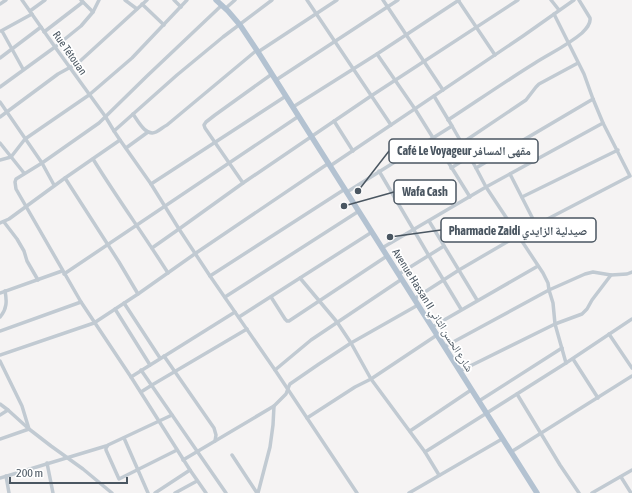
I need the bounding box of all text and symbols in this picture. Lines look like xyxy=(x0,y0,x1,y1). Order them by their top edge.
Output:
street label: Rue Tétouan xyxy=(51,29,89,77)
callout: Café Le Voyageur مقهى المسافر xyxy=(389,139,538,163)
text: Café Le Voyageur مقهى المسافر xyxy=(397,144,531,159)
callout: Wafa Cash xyxy=(394,180,456,204)
text: Wafa Cash xyxy=(401,185,448,199)
callout: Pharmacie Zaidi صيدلية الزايدي xyxy=(441,218,596,242)
text: Pharmacie Zaidi صيدلية الزايدي xyxy=(449,224,587,241)
street label: Avenue Hassan II شارع الحسن الثاني xyxy=(388,246,476,375)
scale bar xyxy=(10,459,127,485)
text: 200 m xyxy=(16,466,43,480)

